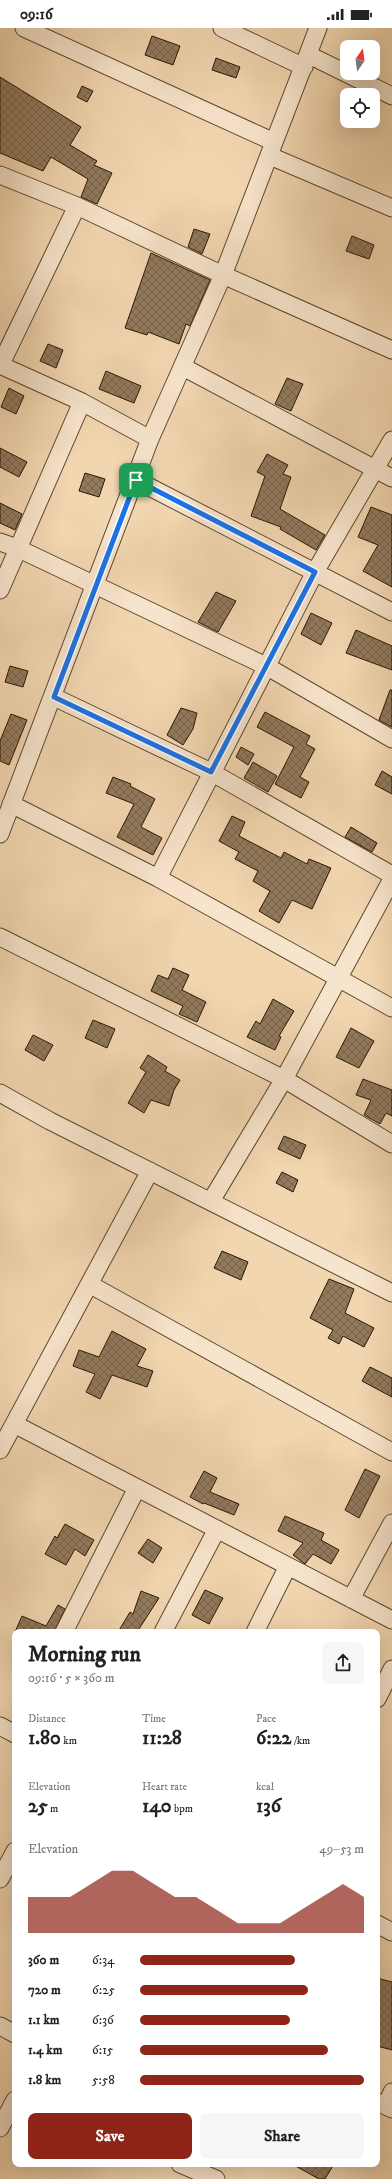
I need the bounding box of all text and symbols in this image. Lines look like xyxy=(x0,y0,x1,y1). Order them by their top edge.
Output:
text: 09:16 xyxy=(20,5,53,24)
north arrow xyxy=(340,40,380,80)
map controls xyxy=(340,40,380,128)
button: locate xyxy=(340,88,380,128)
pin xyxy=(119,463,153,497)
icon: arrive xyxy=(125,469,147,491)
text: Morning run xyxy=(28,1641,141,1668)
button: share xyxy=(322,1642,364,1684)
text: 09:16 · 5 × 360 m xyxy=(28,1670,114,1686)
text: Distance xyxy=(28,1712,66,1726)
text: Time xyxy=(142,1712,166,1726)
text: Pace xyxy=(256,1712,276,1726)
text: 1.80 xyxy=(28,1726,61,1751)
text: 11:28 xyxy=(142,1726,182,1751)
text: 6:22 xyxy=(256,1726,291,1751)
text: km xyxy=(61,1734,77,1748)
text: /km xyxy=(291,1734,310,1748)
text: Elevation xyxy=(28,1780,71,1794)
text: Heart rate xyxy=(142,1780,187,1794)
text: kcal xyxy=(256,1780,274,1794)
text: 25 xyxy=(28,1794,48,1819)
text: 140 xyxy=(142,1794,172,1819)
text: 136 xyxy=(256,1794,281,1819)
text: m xyxy=(48,1802,58,1816)
text: bpm xyxy=(172,1802,193,1816)
text: Elevation xyxy=(28,1841,78,1857)
text: 49–53 m xyxy=(319,1841,364,1857)
text: 360 m xyxy=(28,1952,59,1968)
text: 6:34 xyxy=(92,1952,115,1968)
text: 720 m xyxy=(28,1982,61,1998)
text: 6:25 xyxy=(92,1982,115,1998)
text: 1.1 km xyxy=(28,2012,60,2028)
text: 6:36 xyxy=(92,2012,114,2028)
text: 1.4 km xyxy=(28,2042,62,2058)
text: 6:15 xyxy=(92,2042,113,2058)
text: 1.8 km xyxy=(28,2072,61,2088)
text: 5:58 xyxy=(92,2072,115,2088)
button: Save xyxy=(28,2113,192,2159)
button: Share xyxy=(200,2113,364,2159)

